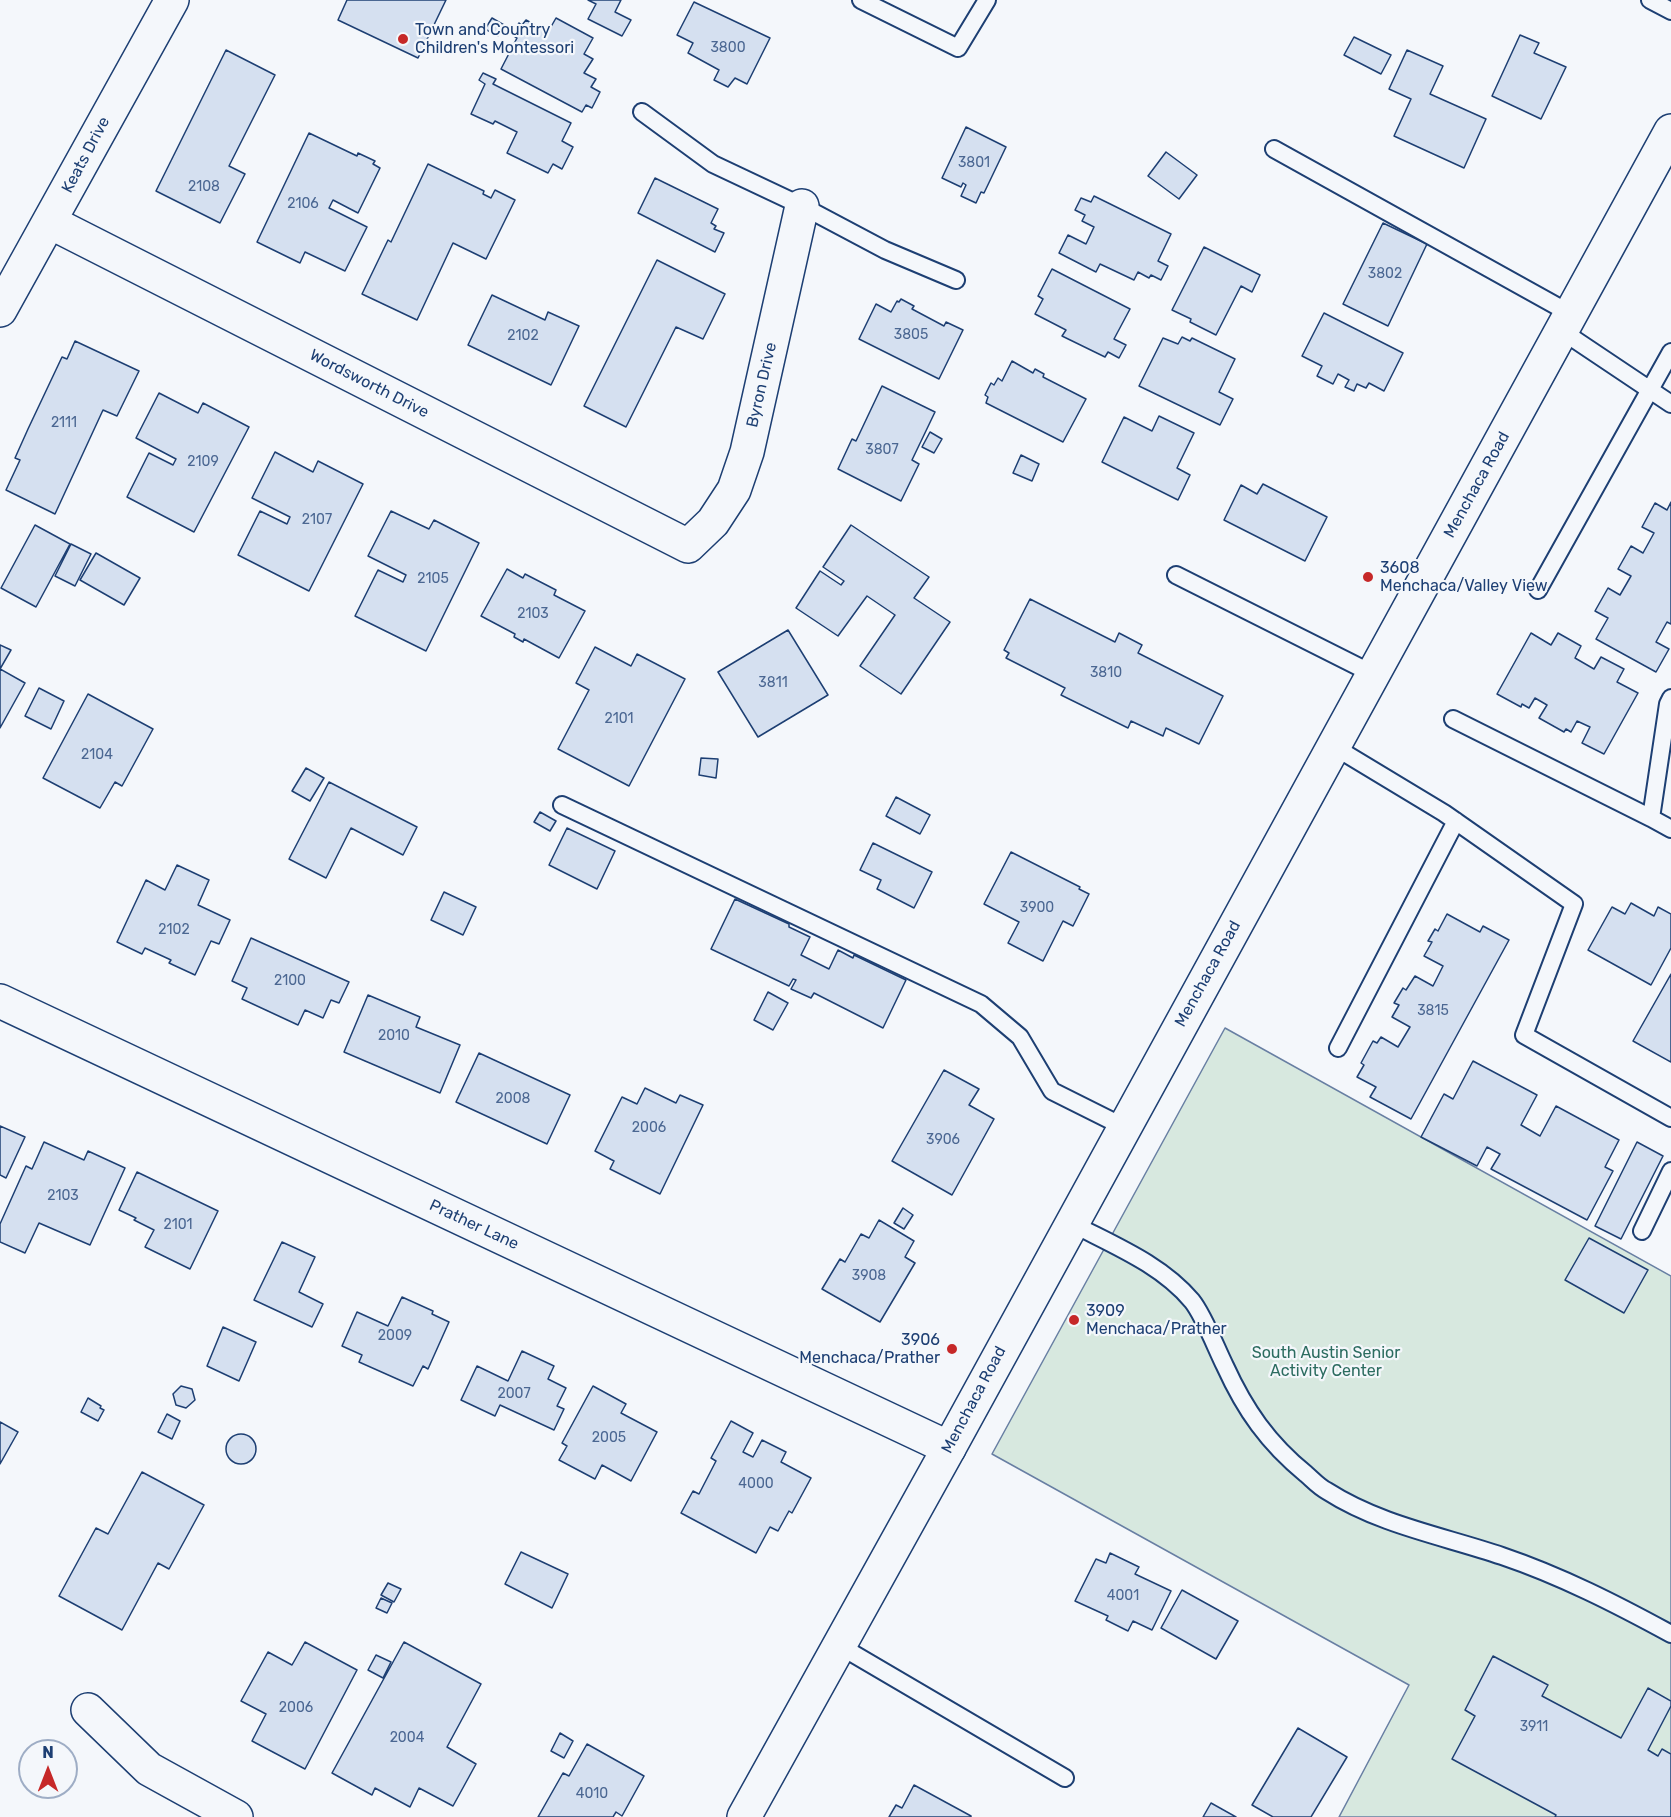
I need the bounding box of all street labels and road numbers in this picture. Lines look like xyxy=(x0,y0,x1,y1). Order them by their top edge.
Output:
street label: Keats Drive xyxy=(58,114,114,196)
street label: Byron Drive xyxy=(743,341,781,429)
street label: Wordsworth Drive xyxy=(306,346,432,422)
street label: Menchaca Road xyxy=(1440,429,1514,541)
street label: Menchaca Road xyxy=(1171,918,1245,1030)
street label: Prather Lane xyxy=(426,1196,522,1254)
street label: Menchaca Road xyxy=(938,1343,1010,1457)

